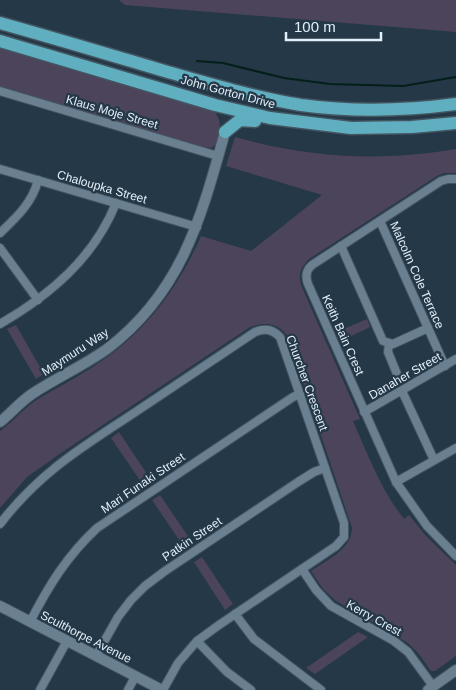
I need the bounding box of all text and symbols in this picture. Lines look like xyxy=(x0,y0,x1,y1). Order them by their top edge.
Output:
scale bar xyxy=(286,10,381,42)
text: 100 m xyxy=(294,18,336,35)
street label: John Gorton Drive xyxy=(179,73,277,111)
street label: Klaus Moje Street xyxy=(65,92,160,132)
street label: Chaloupka Street xyxy=(55,167,149,207)
street label: Malcolm Cole Terrace xyxy=(387,219,447,331)
street label: Keith Bain Crest xyxy=(319,293,367,378)
street label: Maymuru Way xyxy=(39,325,111,379)
street label: Churcher Crescent xyxy=(283,333,331,433)
street label: Danaher Street xyxy=(366,349,444,402)
street label: Mari Funaki Street xyxy=(98,449,188,516)
street label: Patkin Street xyxy=(160,514,225,564)
street label: Kerry Crest xyxy=(344,597,405,639)
street label: Sculthorpe Avenue xyxy=(38,608,134,666)

